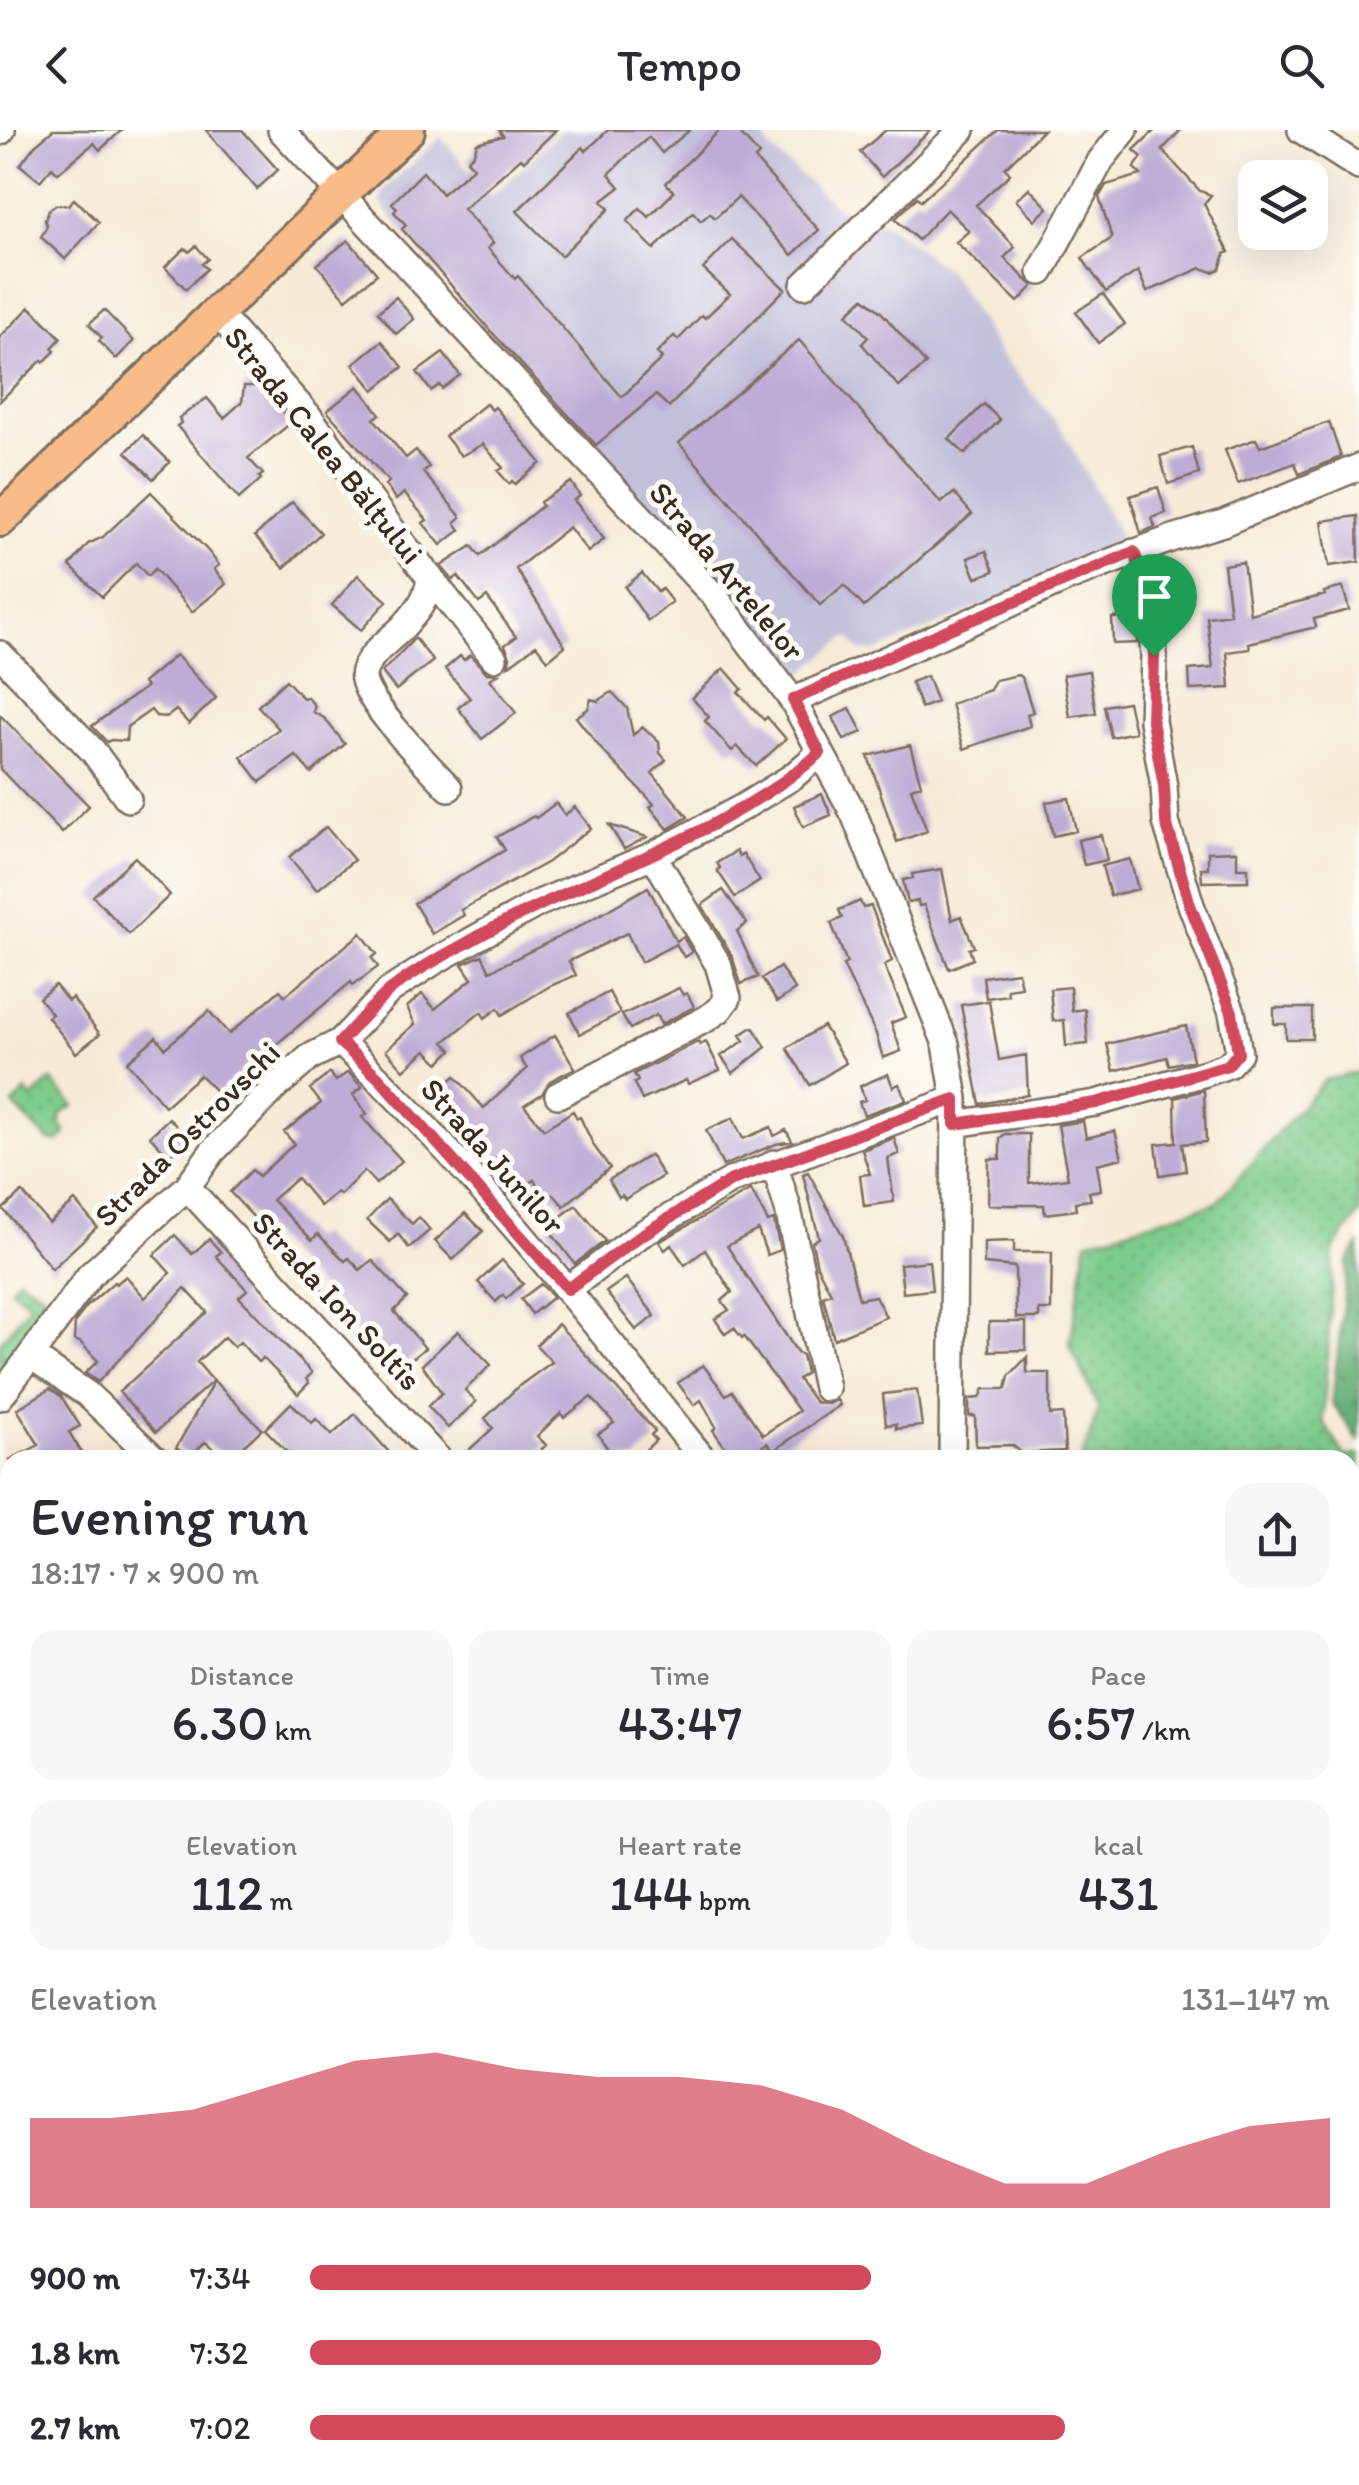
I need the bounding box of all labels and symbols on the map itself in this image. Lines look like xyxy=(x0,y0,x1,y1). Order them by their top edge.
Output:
street label: Strada Calea Bălțului xyxy=(217,319,431,571)
street label: Strada Artelelor xyxy=(641,474,813,668)
pin xyxy=(1112,554,1197,657)
street label: Strada Ostrovschi xyxy=(86,1033,288,1235)
street label: Strada Junilor xyxy=(413,1070,573,1242)
street label: Strada Ion Soltîs xyxy=(245,1204,429,1398)

